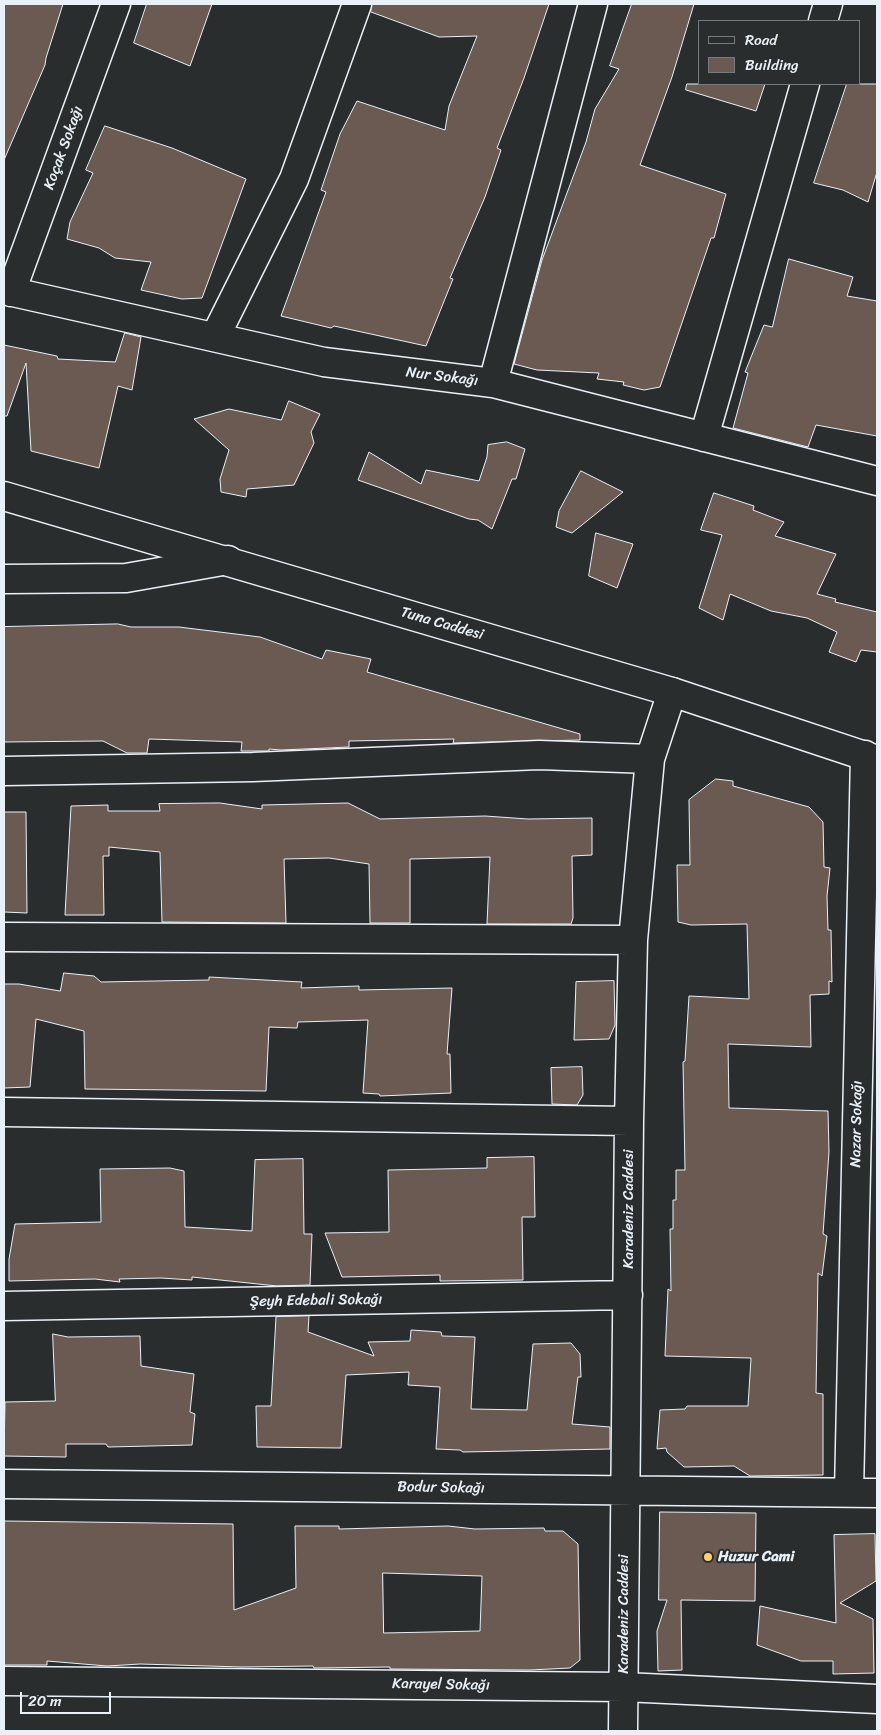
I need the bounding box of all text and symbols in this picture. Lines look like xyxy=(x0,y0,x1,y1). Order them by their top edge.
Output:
legend xyxy=(698,20,861,85)
text: Road xyxy=(745,27,777,53)
text: Building xyxy=(745,52,799,78)
street label: Koçak Sokağı xyxy=(41,104,87,192)
street label: Nur Sokağı xyxy=(405,364,479,390)
street label: Tuna Caddesi xyxy=(399,604,485,644)
street label: Nazar Sokağı xyxy=(847,1080,867,1168)
street label: Karadeniz Caddesi xyxy=(620,1149,638,1269)
street label: Şeyh Edebali Sokağı xyxy=(249,1291,383,1311)
street label: Bodur Sokağı xyxy=(397,1478,485,1498)
place label: Huzur Cami xyxy=(718,1548,794,1566)
marker: Huzur Cami xyxy=(702,1551,714,1563)
street label: Karadeniz Caddesi xyxy=(615,1554,633,1674)
street label: Karayel Sokağı xyxy=(392,1675,490,1695)
scale bar xyxy=(22,1682,114,1714)
text: 20 m xyxy=(28,1688,62,1714)

